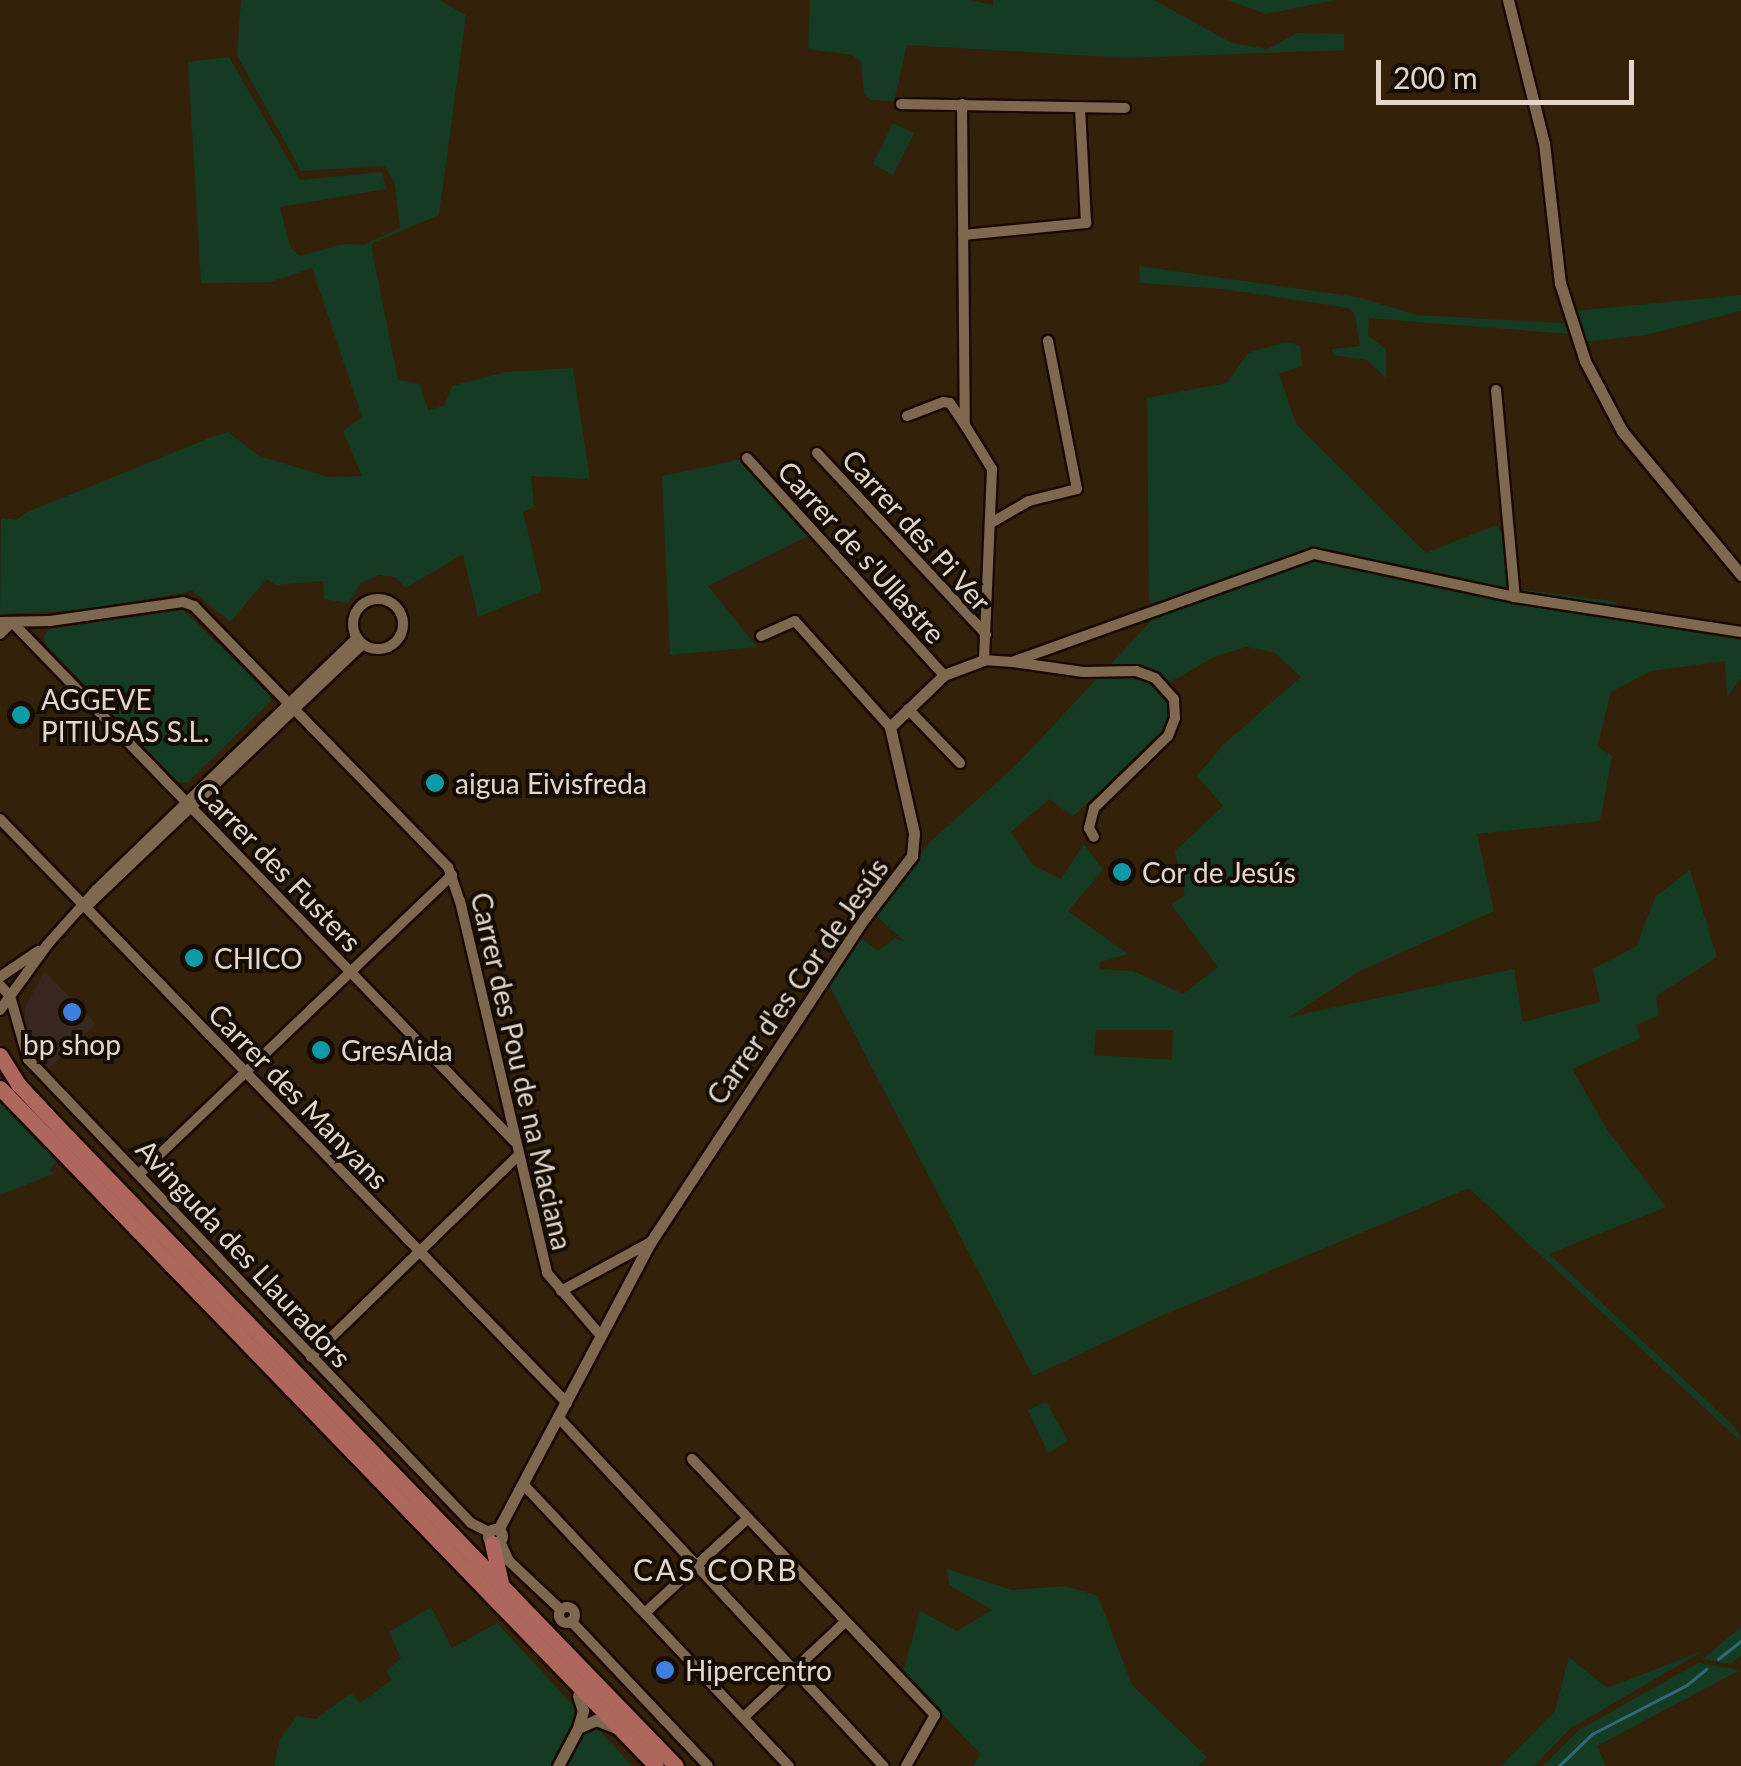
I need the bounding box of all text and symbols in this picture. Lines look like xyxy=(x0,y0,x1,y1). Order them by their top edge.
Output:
scale bar xyxy=(1381,40,1638,102)
text: 200 m xyxy=(1393,59,1478,95)
street label: Carrer des Pi Ver xyxy=(835,442,999,618)
street label: Carrer de s'Ullastre xyxy=(771,454,953,650)
place label: AGGEVE PITIUSAS S.L. xyxy=(41,682,210,748)
marker: AGGEVE PITIUSAS S.L. xyxy=(10,704,32,726)
place label: aigua Eivisfreda xyxy=(455,766,647,800)
marker: aigua Eivisfreda xyxy=(424,772,446,794)
street label: Carrer des Fusters xyxy=(189,774,369,958)
street label: Carrer d'es Cor de Jesús xyxy=(699,851,895,1111)
place label: Cor de Jesús xyxy=(1142,855,1297,889)
marker: Cor de Jesús xyxy=(1111,861,1133,883)
street label: Carrer des Pou de na Maciana xyxy=(464,889,580,1253)
place label: CHICO xyxy=(214,941,303,975)
marker: CHICO xyxy=(183,947,205,969)
street label: Carrer des Manyans xyxy=(202,996,396,1196)
marker: bp shop xyxy=(61,1001,83,1023)
place label: bp shop xyxy=(23,1027,121,1061)
place label: GresAida xyxy=(341,1033,453,1067)
marker: GresAida xyxy=(310,1039,332,1061)
street label: Avinguda des Llauradors xyxy=(130,1132,358,1374)
district label: CAS CORB xyxy=(633,1551,799,1587)
place label: Hipercentro xyxy=(685,1653,832,1687)
marker: Hipercentro xyxy=(654,1659,676,1681)

